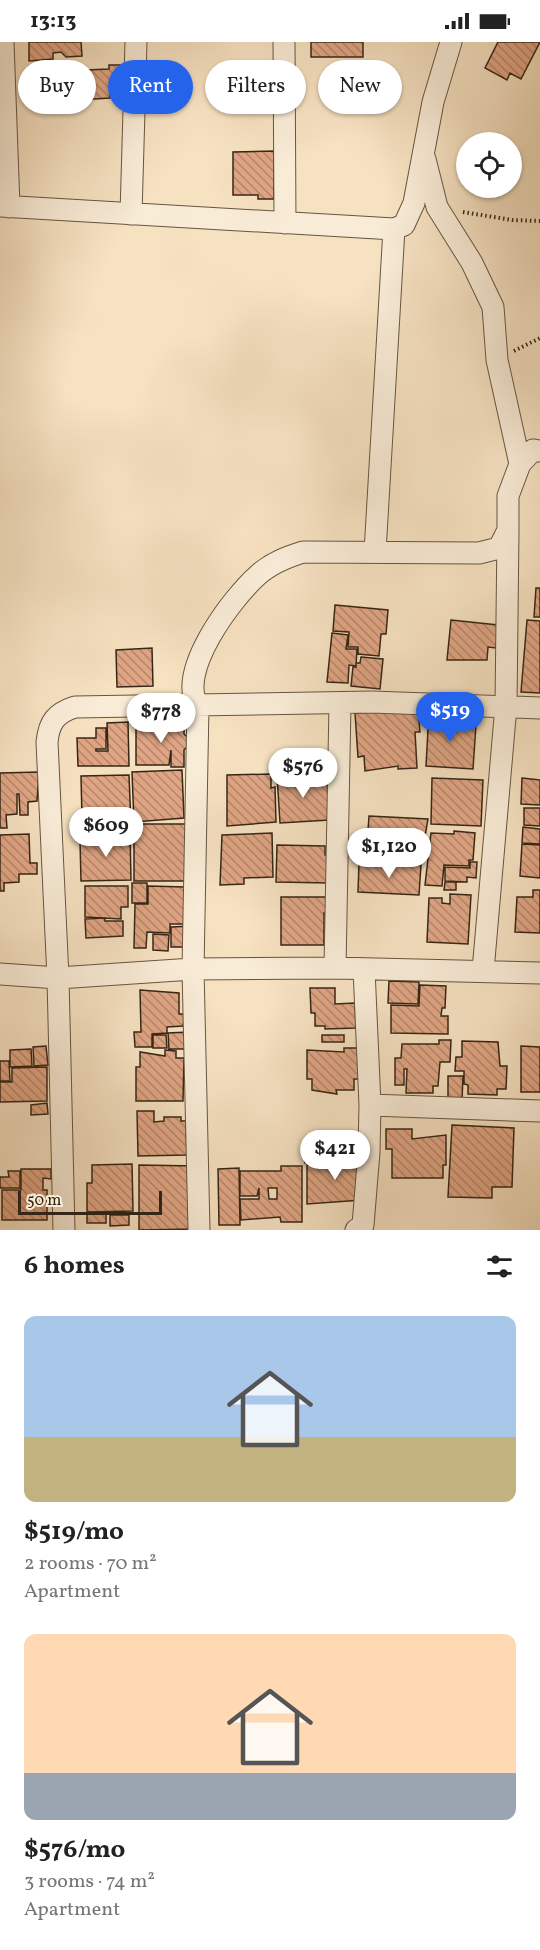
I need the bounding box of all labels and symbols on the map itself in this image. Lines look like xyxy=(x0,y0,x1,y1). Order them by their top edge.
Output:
pin: $519 xyxy=(414,692,486,743)
pin: $778 xyxy=(125,693,197,744)
pin: $576 xyxy=(267,748,339,799)
pin: $609 xyxy=(70,807,142,858)
pin: $1,120 xyxy=(340,828,438,879)
pin: $421 xyxy=(299,1130,371,1181)
scale bar xyxy=(18,1188,162,1216)

